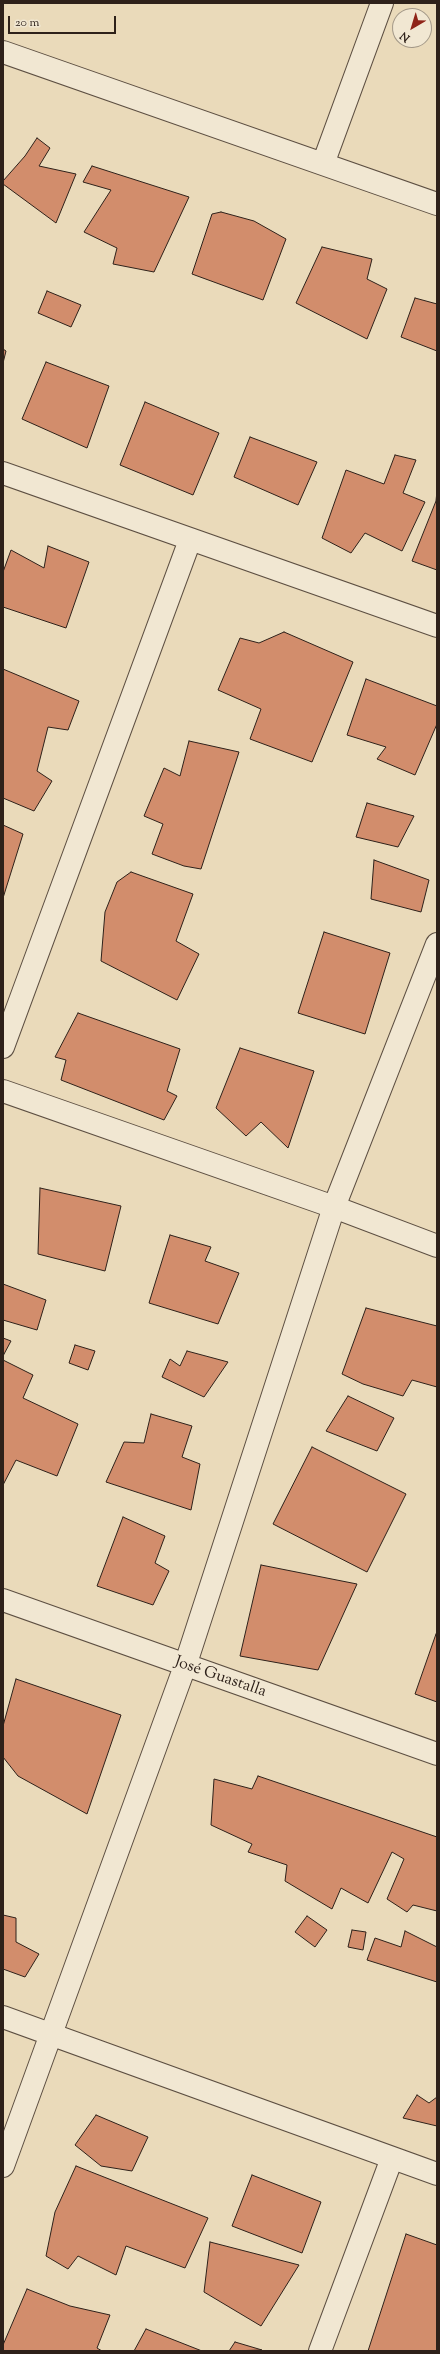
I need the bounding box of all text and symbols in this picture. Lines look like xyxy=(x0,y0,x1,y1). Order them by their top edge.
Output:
scale bar xyxy=(10,8,118,34)
north arrow xyxy=(392,8,432,48)
text: 20 m xyxy=(15,14,39,32)
text: N xyxy=(397,28,414,46)
street label: José Guastalla xyxy=(172,1653,268,1703)

